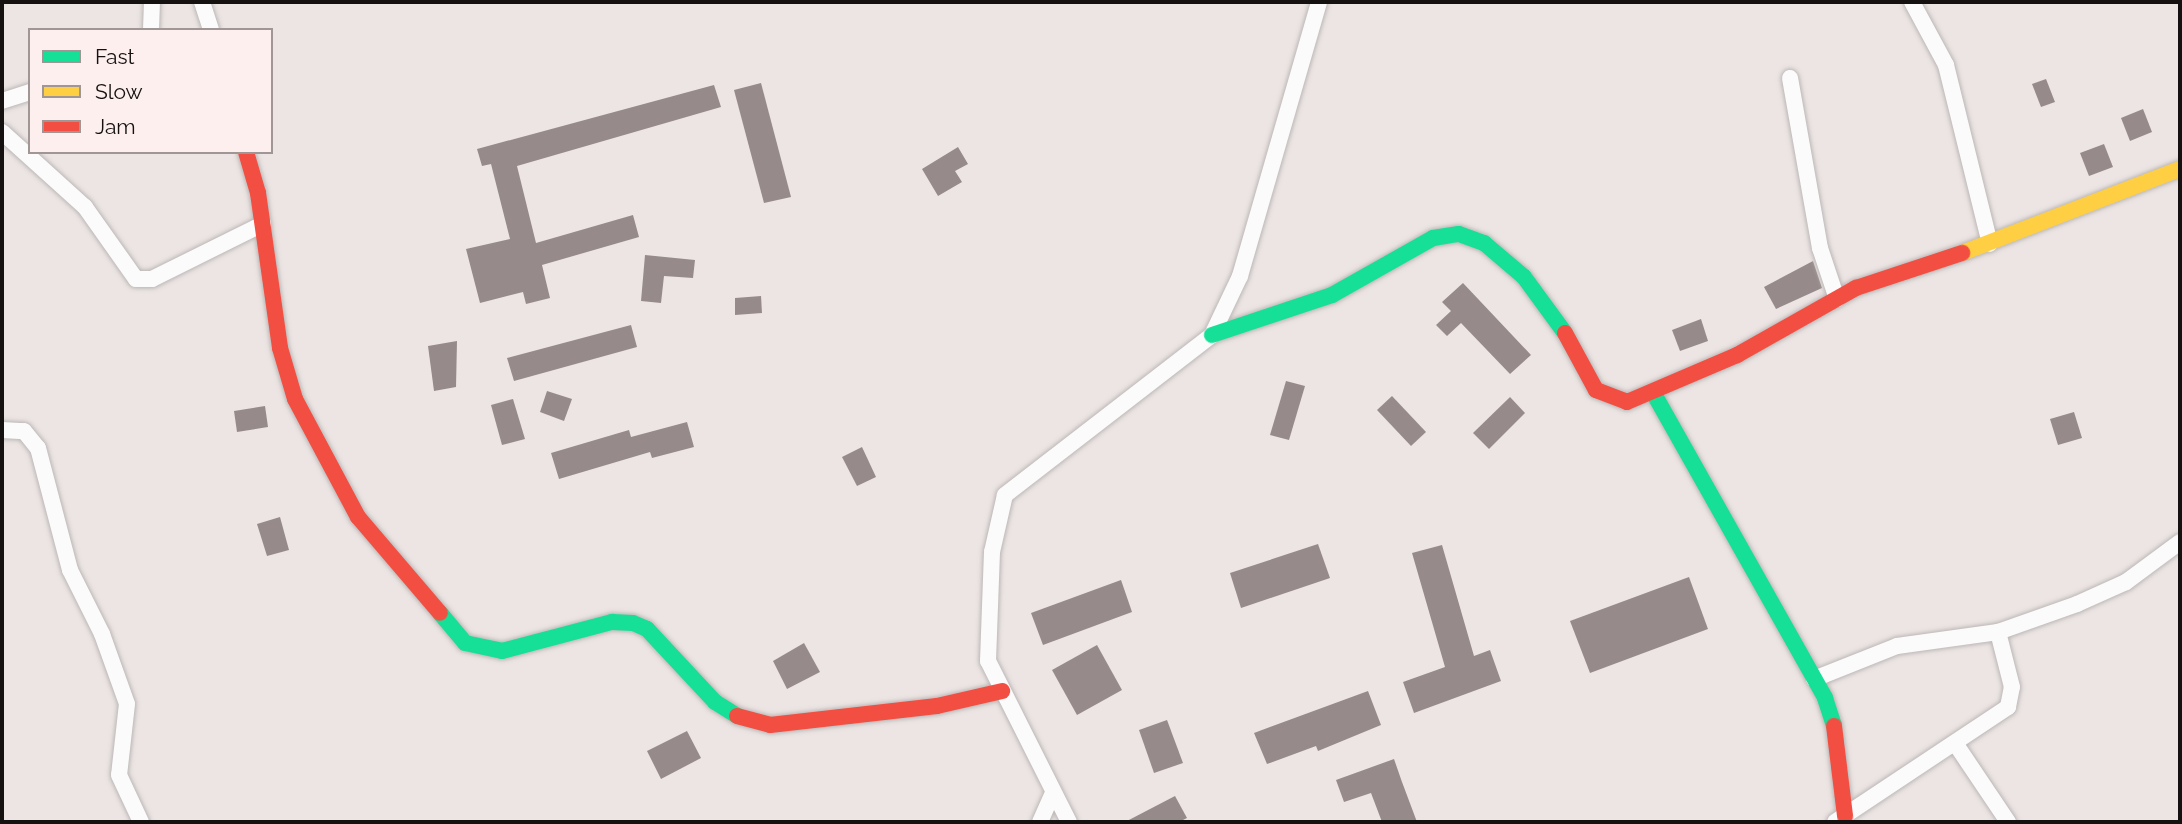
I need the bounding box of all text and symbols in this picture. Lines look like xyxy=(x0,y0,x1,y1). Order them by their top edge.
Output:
legend xyxy=(28,28,273,154)
text: Fast xyxy=(95,44,135,69)
text: Slow xyxy=(95,79,143,104)
text: Jam xyxy=(95,114,136,139)

